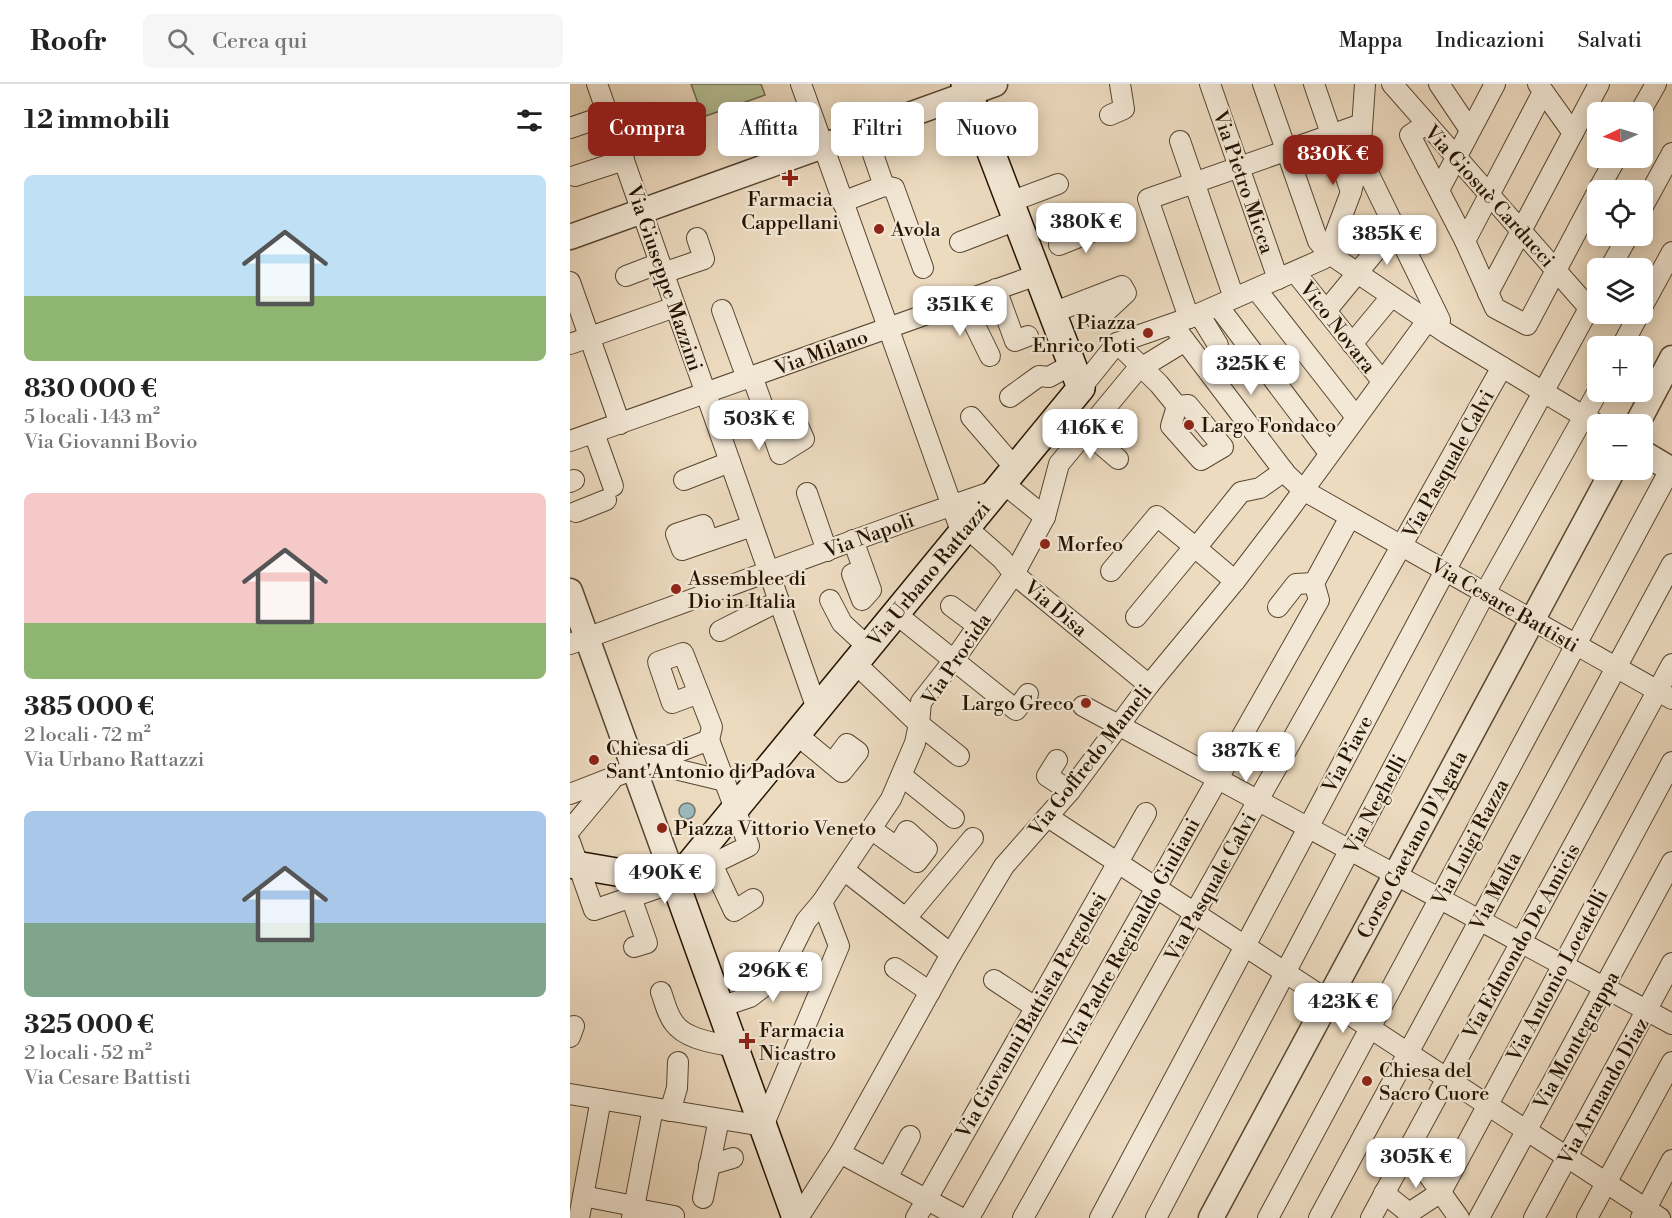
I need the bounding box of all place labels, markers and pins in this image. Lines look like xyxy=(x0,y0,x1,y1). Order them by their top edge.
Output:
pin: 830K € xyxy=(1284,135,1382,186)
marker: Farmacia Cappellani xyxy=(783,171,797,185)
place label: Farmacia Cappellani xyxy=(741,188,839,236)
pin: 380K € xyxy=(1037,203,1135,254)
pin: 385K € xyxy=(1338,215,1436,266)
place label: Avola xyxy=(890,218,941,243)
marker: Avola xyxy=(872,222,886,236)
pin: 351K € xyxy=(911,286,1009,337)
place label: Piazza Enrico Toti xyxy=(1032,311,1137,359)
marker: Piazza Enrico Toti xyxy=(1141,326,1155,340)
pin: 325K € xyxy=(1202,345,1300,396)
pin: 503K € xyxy=(710,400,808,451)
pin: 416K € xyxy=(1041,409,1139,460)
place label: Largo Fondaco xyxy=(1201,414,1336,439)
marker: Largo Fondaco xyxy=(1182,418,1196,432)
place label: Morfeo xyxy=(1057,533,1123,558)
marker: Morfeo xyxy=(1038,537,1052,551)
place label: Assemblee di Dio in Italia xyxy=(687,567,807,615)
marker: Assemblee di Dio in Italia xyxy=(669,582,683,596)
place label: Largo Greco xyxy=(962,692,1074,717)
marker: Largo Greco xyxy=(1079,696,1093,710)
pin: 387K € xyxy=(1197,732,1295,783)
place label: Chiesa di Sant'Antonio di Padova xyxy=(606,737,817,785)
marker: Chiesa di Sant'Antonio di Padova xyxy=(587,753,601,767)
place label: Piazza Vittorio Veneto xyxy=(674,817,876,842)
marker: Piazza Vittorio Veneto xyxy=(655,821,669,835)
pin: 490K € xyxy=(616,854,714,905)
pin: 296K € xyxy=(724,952,822,1003)
pin: 423K € xyxy=(1294,983,1392,1034)
place label: Farmacia Nicastro xyxy=(759,1019,845,1067)
marker: Farmacia Nicastro xyxy=(740,1034,754,1048)
place label: Chiesa del Sacro Cuore xyxy=(1379,1059,1489,1107)
marker: Chiesa del Sacro Cuore xyxy=(1360,1074,1374,1088)
pin: 305K € xyxy=(1367,1138,1465,1189)

